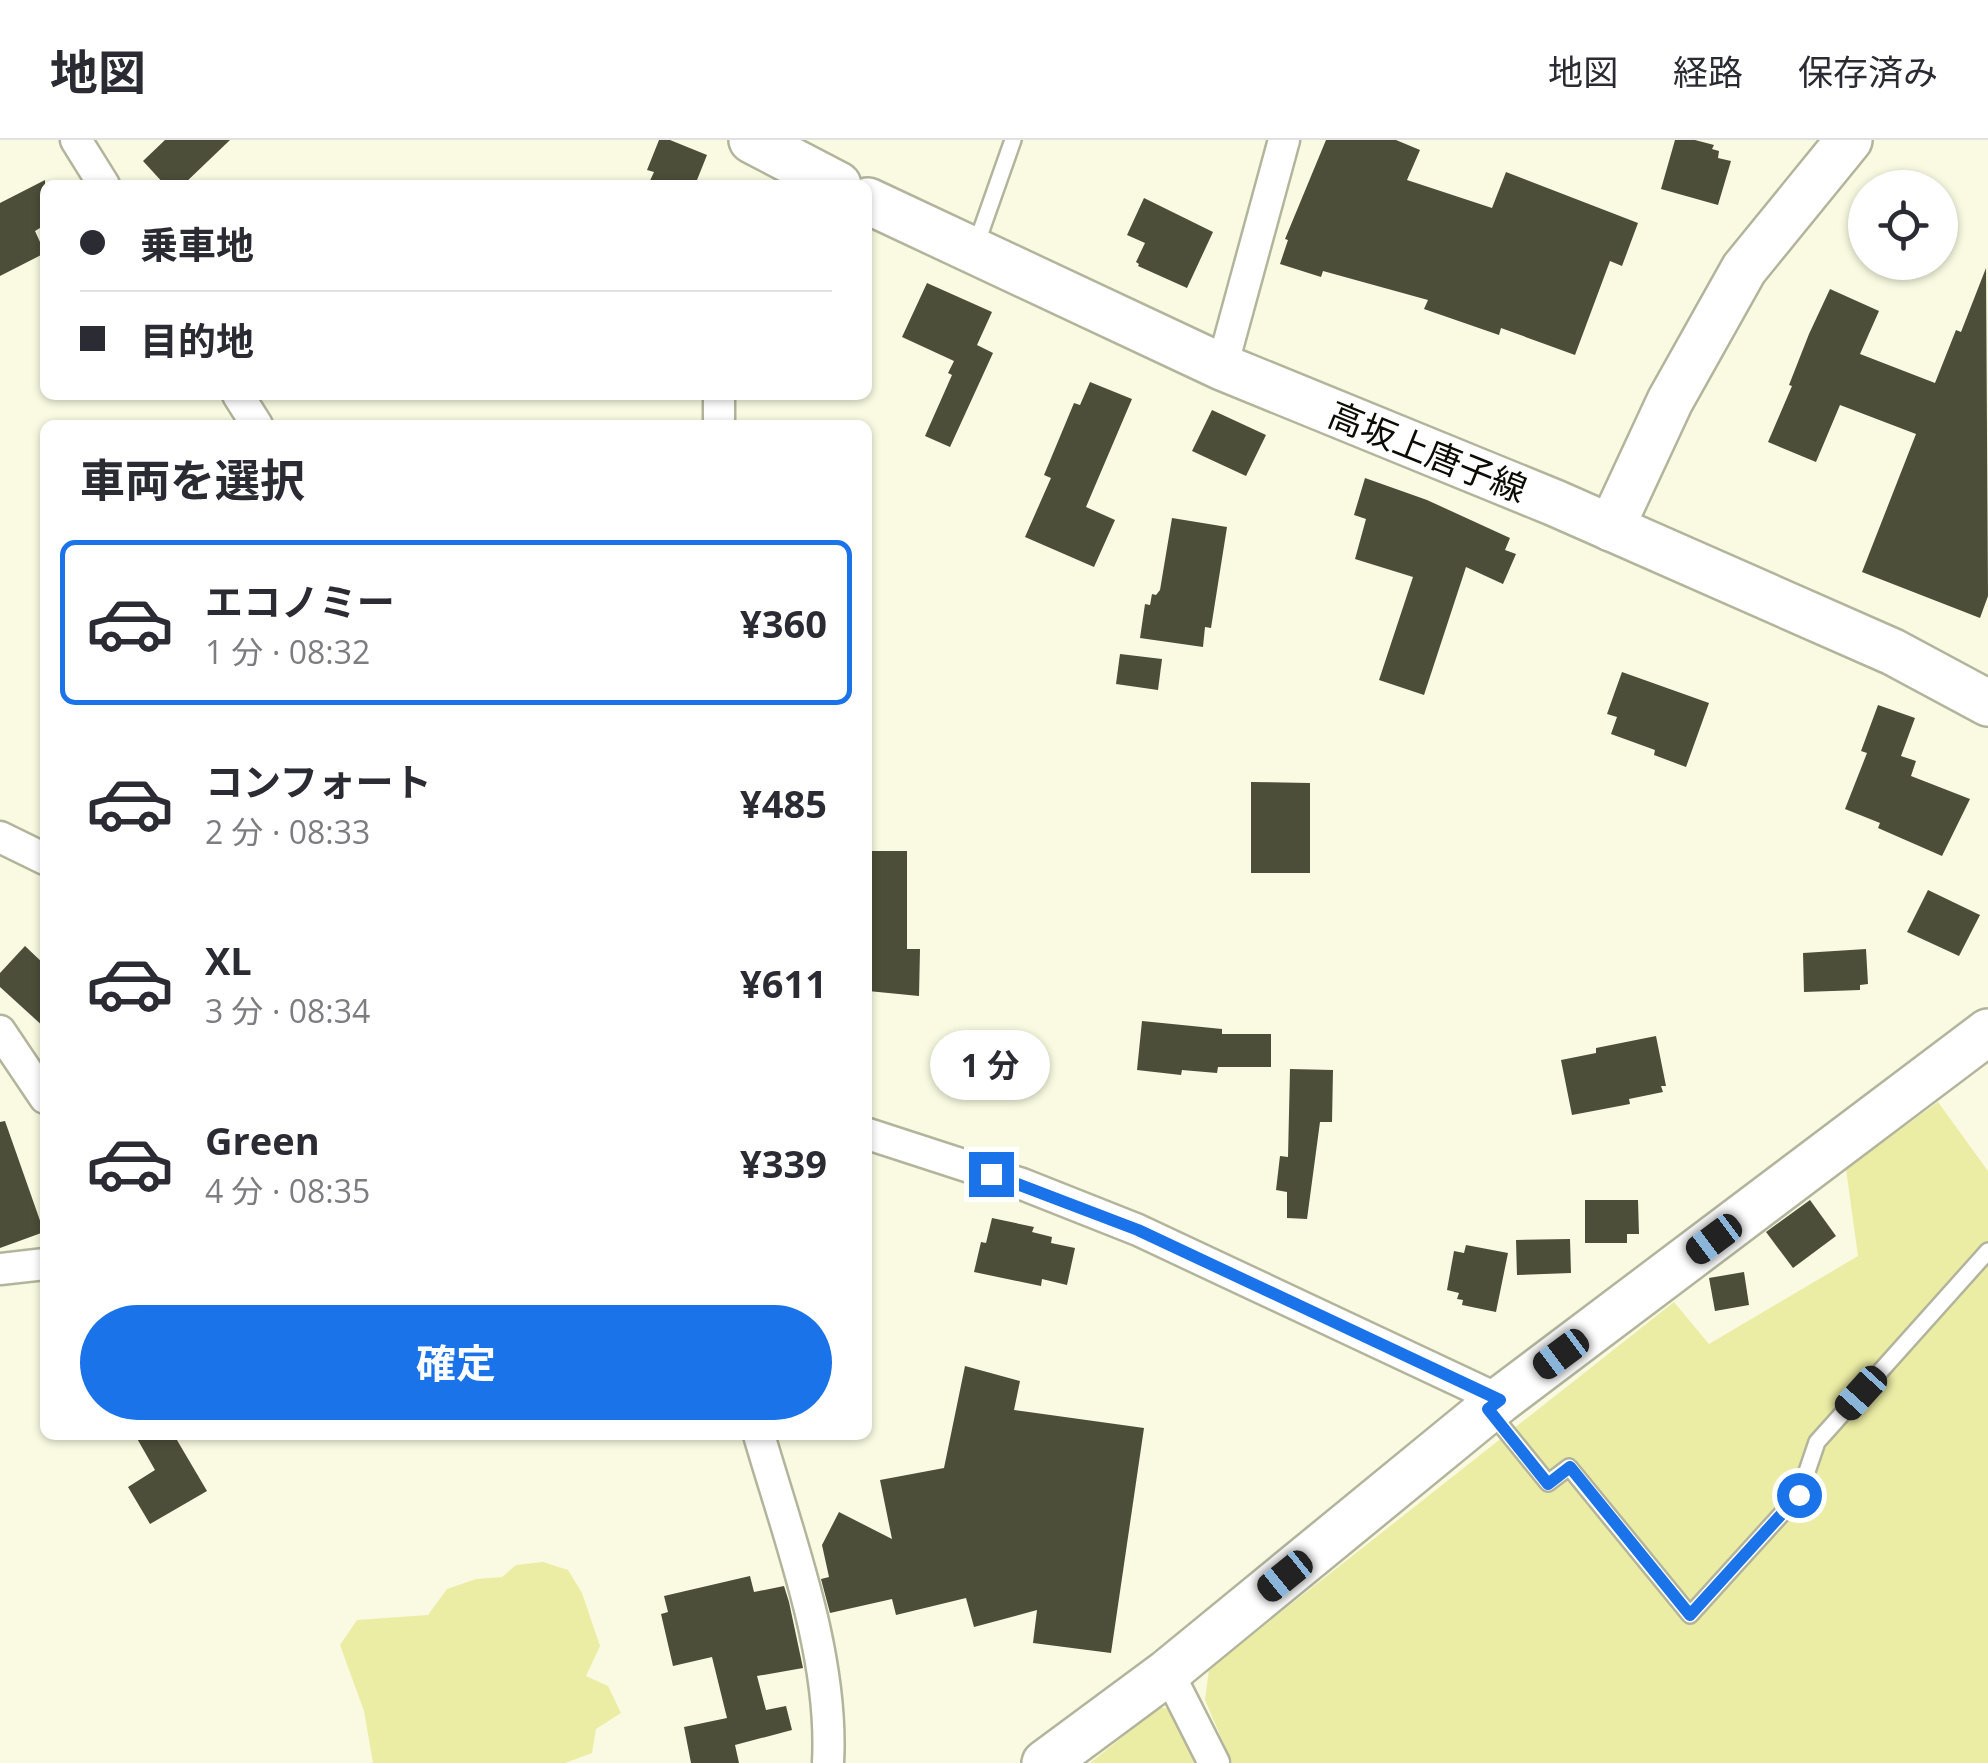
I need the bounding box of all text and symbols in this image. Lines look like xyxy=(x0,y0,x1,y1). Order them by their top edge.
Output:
text: 地図 xyxy=(50,39,146,104)
text: 地図 xyxy=(1548,48,1618,95)
text: 経路 xyxy=(1673,48,1743,95)
text: 保存済み xyxy=(1798,48,1938,95)
map controls xyxy=(1848,170,1958,280)
button: locate xyxy=(1848,170,1958,280)
text: 乗車地 xyxy=(140,218,254,270)
text: 目的地 xyxy=(140,314,254,366)
street label: 高坂上唐子線 xyxy=(1322,390,1534,512)
text: 車両を選択 xyxy=(80,449,305,510)
text: エコノミー xyxy=(205,575,395,627)
icon: car xyxy=(85,578,175,668)
text: ¥360 xyxy=(740,597,827,649)
text: 1 分 · 08:32 xyxy=(205,630,370,673)
text: コンフォート xyxy=(205,755,432,807)
icon: car xyxy=(85,758,175,848)
text: ¥485 xyxy=(740,777,827,829)
text: 2 分 · 08:33 xyxy=(205,810,370,853)
text: XL xyxy=(205,934,252,986)
icon: car xyxy=(85,938,175,1028)
text: ¥611 xyxy=(740,957,827,1009)
text: 3 分 · 08:34 xyxy=(205,989,370,1032)
callout: 1 分 xyxy=(931,1029,1051,1099)
text: 1 分 xyxy=(961,1043,1019,1086)
text: Green xyxy=(205,1114,320,1166)
icon: car xyxy=(85,1118,175,1208)
text: ¥339 xyxy=(740,1137,827,1189)
route end xyxy=(969,1152,1014,1197)
text: 4 分 · 08:35 xyxy=(205,1169,370,1212)
car xyxy=(1681,1209,1747,1269)
button: 確定 xyxy=(80,1305,832,1420)
car xyxy=(1528,1324,1594,1384)
car xyxy=(1830,1361,1892,1425)
route start xyxy=(1777,1473,1822,1518)
car xyxy=(1252,1545,1318,1607)

